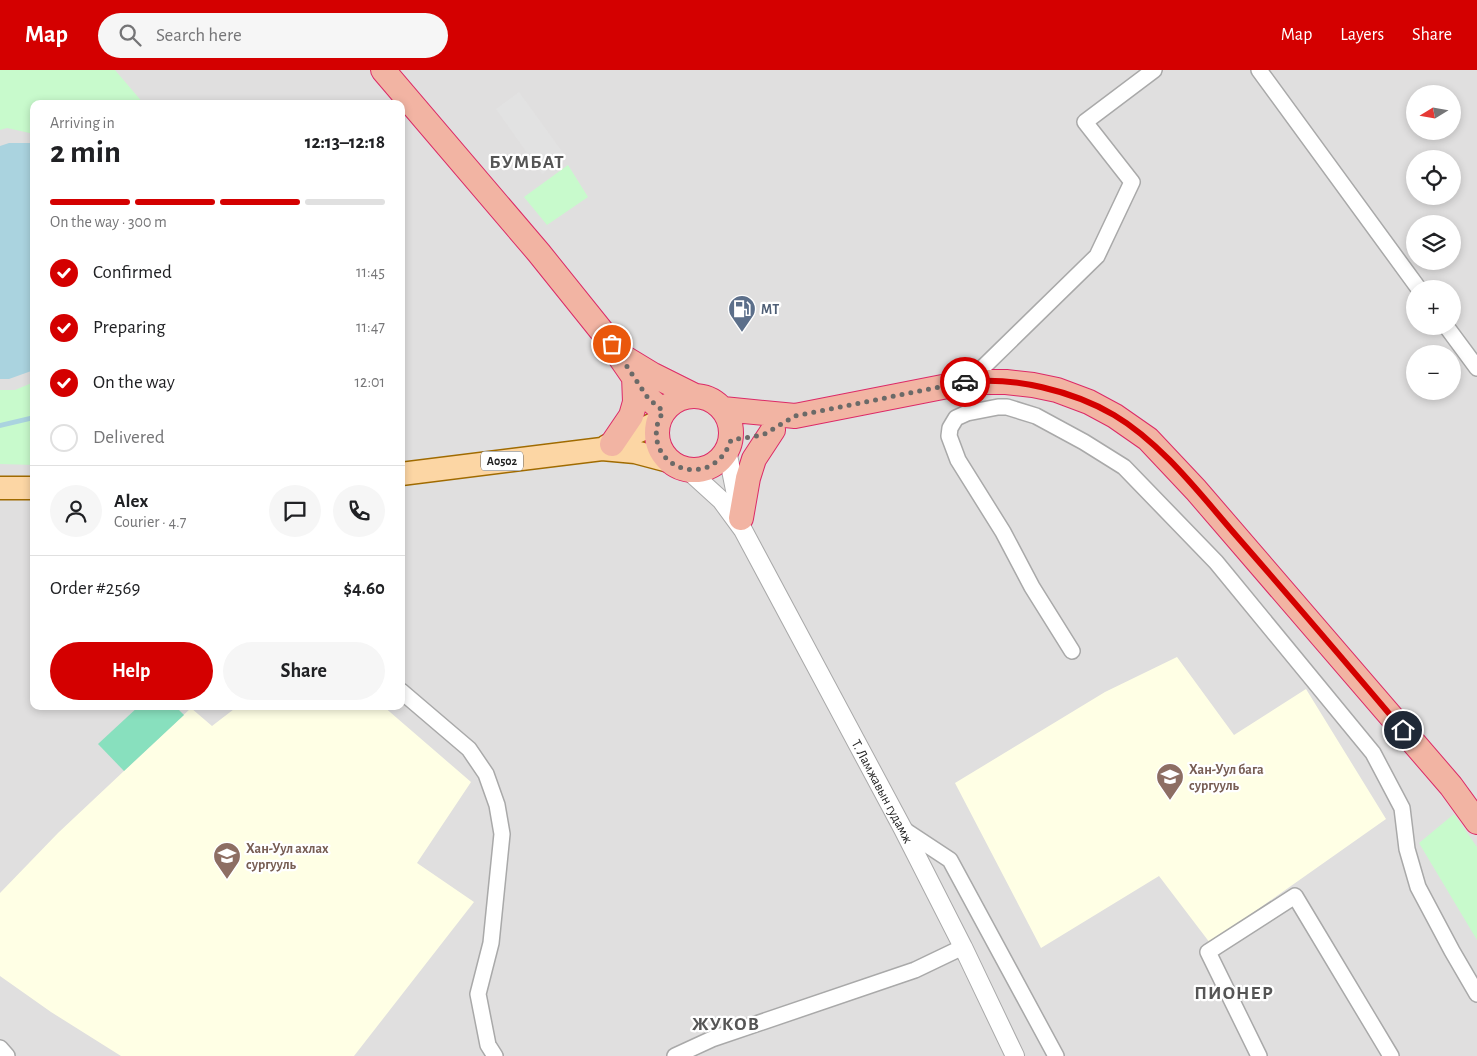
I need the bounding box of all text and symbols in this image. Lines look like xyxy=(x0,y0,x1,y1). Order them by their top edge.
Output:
search box xyxy=(98,13,448,58)
icon: search xyxy=(116,21,144,49)
text: Map xyxy=(25,23,68,47)
text: Search here xyxy=(156,26,242,45)
text: Map xyxy=(1281,26,1312,44)
text: Layers xyxy=(1340,26,1384,44)
text: Share xyxy=(1412,26,1452,44)
north arrow xyxy=(1406,85,1461,140)
map controls xyxy=(1406,85,1461,400)
text: Arriving in xyxy=(50,115,115,131)
text: 12:13–12:18 xyxy=(305,133,385,152)
text: 2 min xyxy=(50,136,121,168)
button: locate xyxy=(1406,150,1461,205)
district label: БУМБАТ xyxy=(489,153,565,172)
text: On the way · 300 m xyxy=(50,214,167,230)
button: layers xyxy=(1406,215,1461,270)
icon: check xyxy=(50,259,78,287)
text: Confirmed xyxy=(93,263,172,282)
text: 11:45 xyxy=(356,264,385,280)
button: + xyxy=(1406,280,1461,335)
fuel station icon: MT xyxy=(727,294,757,333)
place label: MT xyxy=(761,303,779,317)
icon: check xyxy=(50,314,78,342)
text: Preparing xyxy=(93,318,166,337)
text: 11:47 xyxy=(356,319,385,335)
pin xyxy=(591,323,633,365)
icon: bag xyxy=(598,330,626,358)
button: − xyxy=(1406,345,1461,400)
courier xyxy=(940,357,990,407)
icon: car xyxy=(951,368,979,396)
icon: check xyxy=(50,369,78,397)
text: On the way xyxy=(93,373,175,392)
text: 12:01 xyxy=(355,374,385,390)
text: Delivered xyxy=(93,428,165,447)
road number: A0502 xyxy=(481,452,523,471)
button: person xyxy=(50,485,102,537)
button: chat xyxy=(269,485,321,537)
button: phone xyxy=(333,485,385,537)
text: Alex xyxy=(114,492,148,511)
text: Courier · 4.7 xyxy=(114,514,186,530)
text: Order #2569 xyxy=(50,579,140,598)
text: $4.60 xyxy=(343,579,385,598)
button: Help xyxy=(50,642,213,700)
button: Share xyxy=(223,642,385,700)
pin xyxy=(1382,709,1424,751)
icon: home xyxy=(1389,716,1417,744)
street label: Т. Ламжавын гудамж xyxy=(849,738,915,846)
school or university icon: Хан-Уул бага сургууль xyxy=(1155,762,1185,801)
place label: Хан-Уул бага сургууль xyxy=(1189,763,1264,793)
school or university icon: Хан-Уул ахлах сургууль xyxy=(212,841,242,880)
place label: Хан-Уул ахлах сургууль xyxy=(246,842,329,872)
district label: ПИОНЕР xyxy=(1194,984,1274,1003)
district label: ЖУКОВ xyxy=(692,1015,760,1034)

